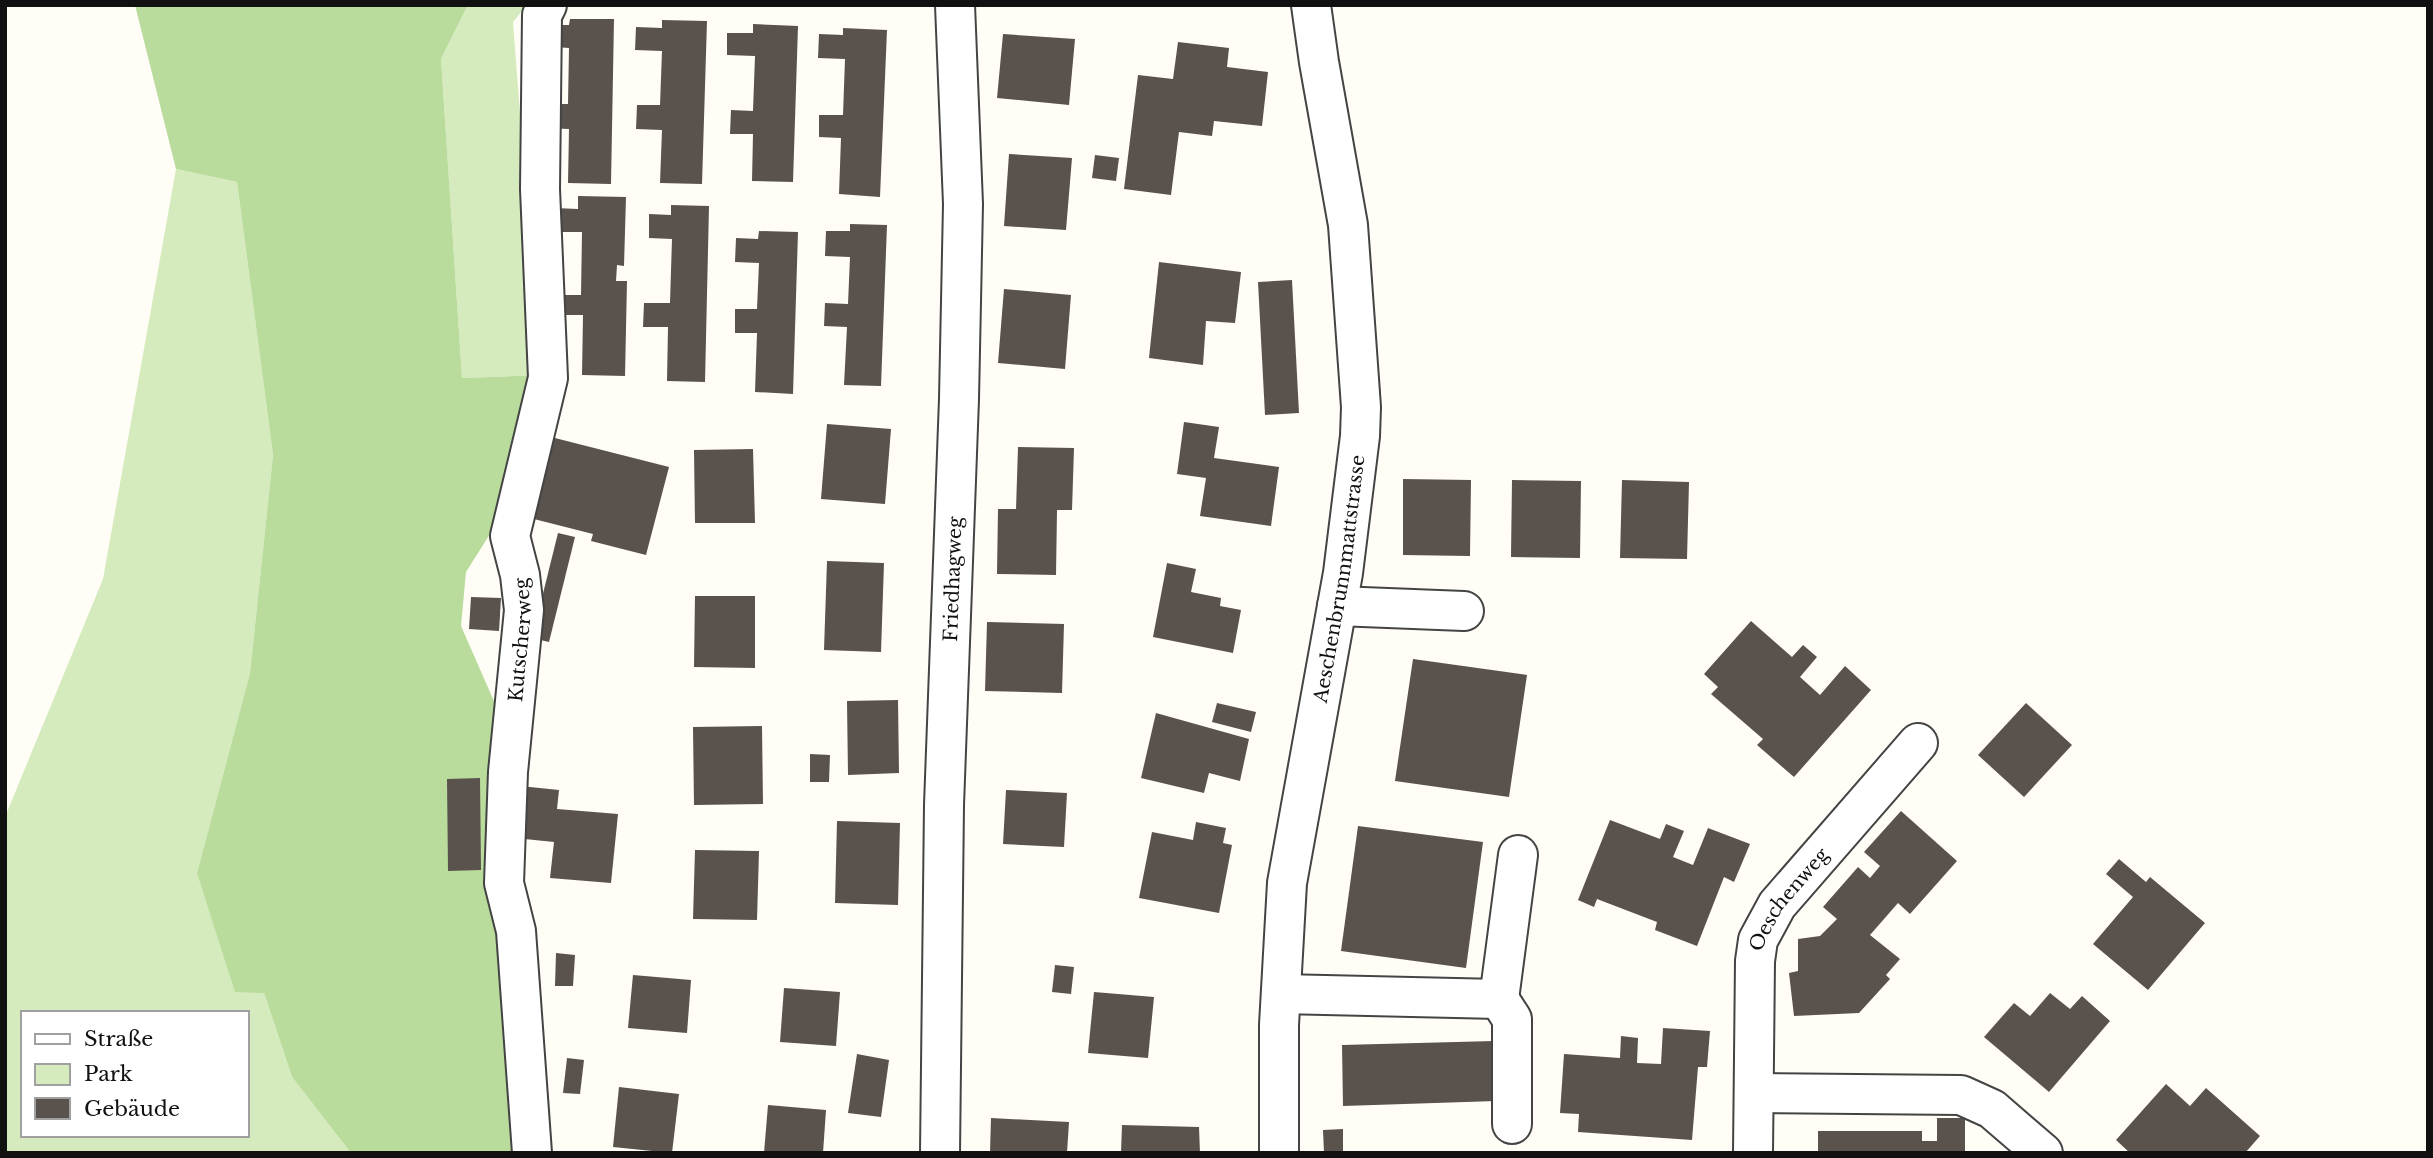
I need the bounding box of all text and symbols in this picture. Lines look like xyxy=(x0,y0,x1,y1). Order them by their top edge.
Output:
street label: Aeschenbrunnmattstrasse xyxy=(1309,454,1370,706)
street label: Friedhagweg xyxy=(939,516,967,642)
street label: Kutscherweg xyxy=(504,576,537,703)
street label: Oeschenweg xyxy=(1746,843,1834,952)
legend xyxy=(21,1011,248,1137)
text: Straße xyxy=(84,1026,153,1052)
text: Park xyxy=(84,1061,133,1087)
text: Gebäude xyxy=(84,1096,180,1122)

